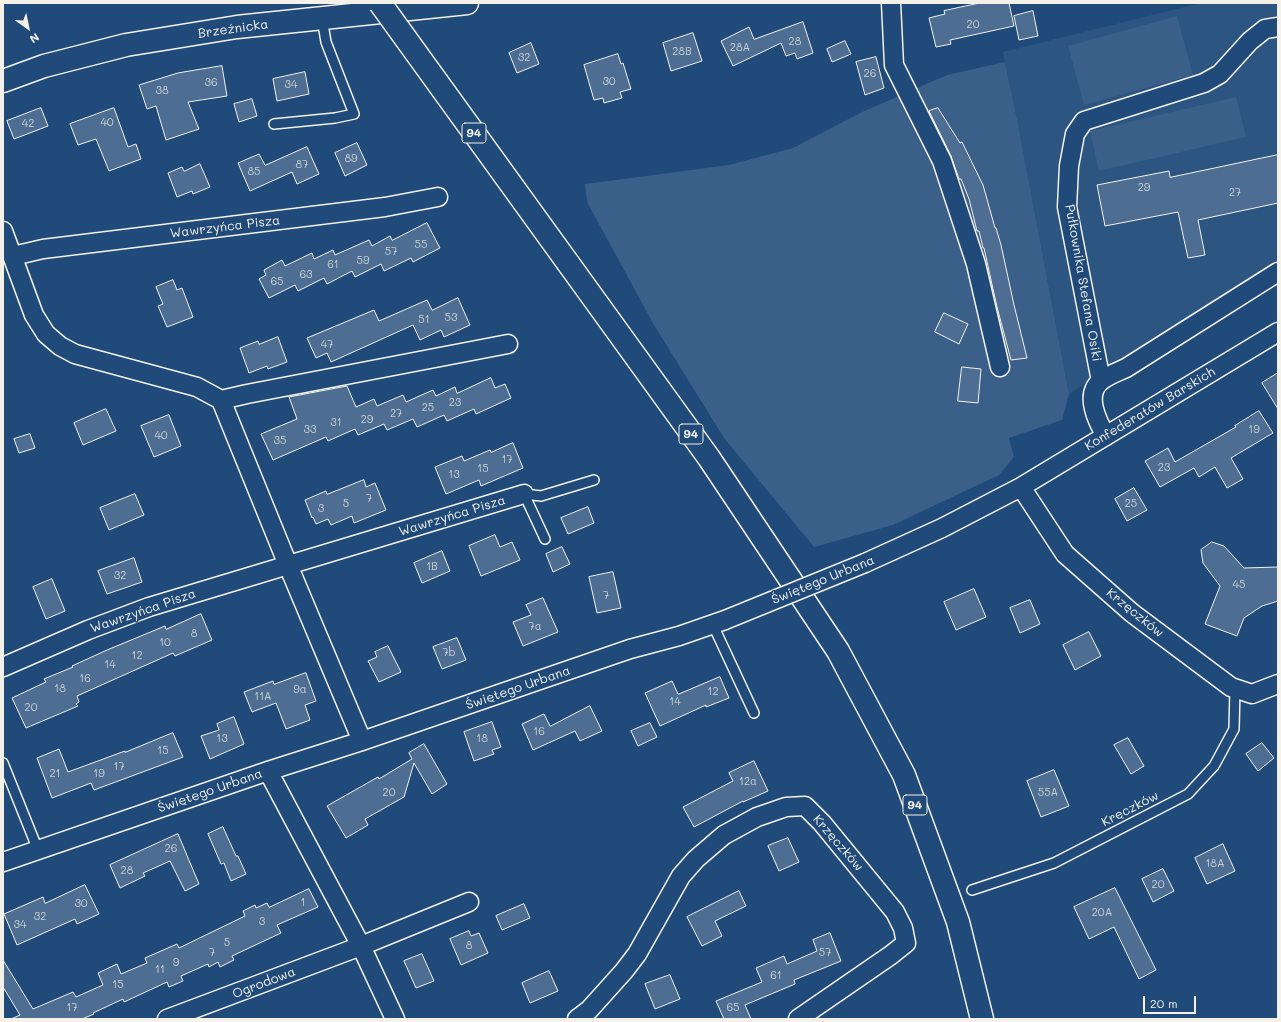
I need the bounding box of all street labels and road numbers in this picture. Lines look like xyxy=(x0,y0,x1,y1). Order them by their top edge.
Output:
street label: Brzeźnicka xyxy=(197,16,269,42)
road number: 94 xyxy=(462,123,486,143)
street label: Pułkownika Stefana Osiki xyxy=(1061,203,1105,363)
street label: Wawrzyńca Pisza xyxy=(169,213,281,241)
street label: Konfederatów Barskich xyxy=(1082,364,1218,454)
road number: 94 xyxy=(679,424,703,444)
street label: Wawrzyńca Pisza xyxy=(397,492,507,540)
street label: Świętego Urbana xyxy=(769,552,877,608)
street label: Krzęczków xyxy=(1103,585,1167,641)
street label: Wawrzyńca Pisza xyxy=(88,586,198,636)
street label: Świętego Urbana xyxy=(464,663,572,713)
street label: Świętego Urbana xyxy=(156,766,264,816)
street label: Kręczków xyxy=(1099,788,1161,830)
road number: 94 xyxy=(903,795,927,815)
street label: Krzęczków xyxy=(809,812,867,874)
street label: Ogrodowa xyxy=(230,964,298,1002)

